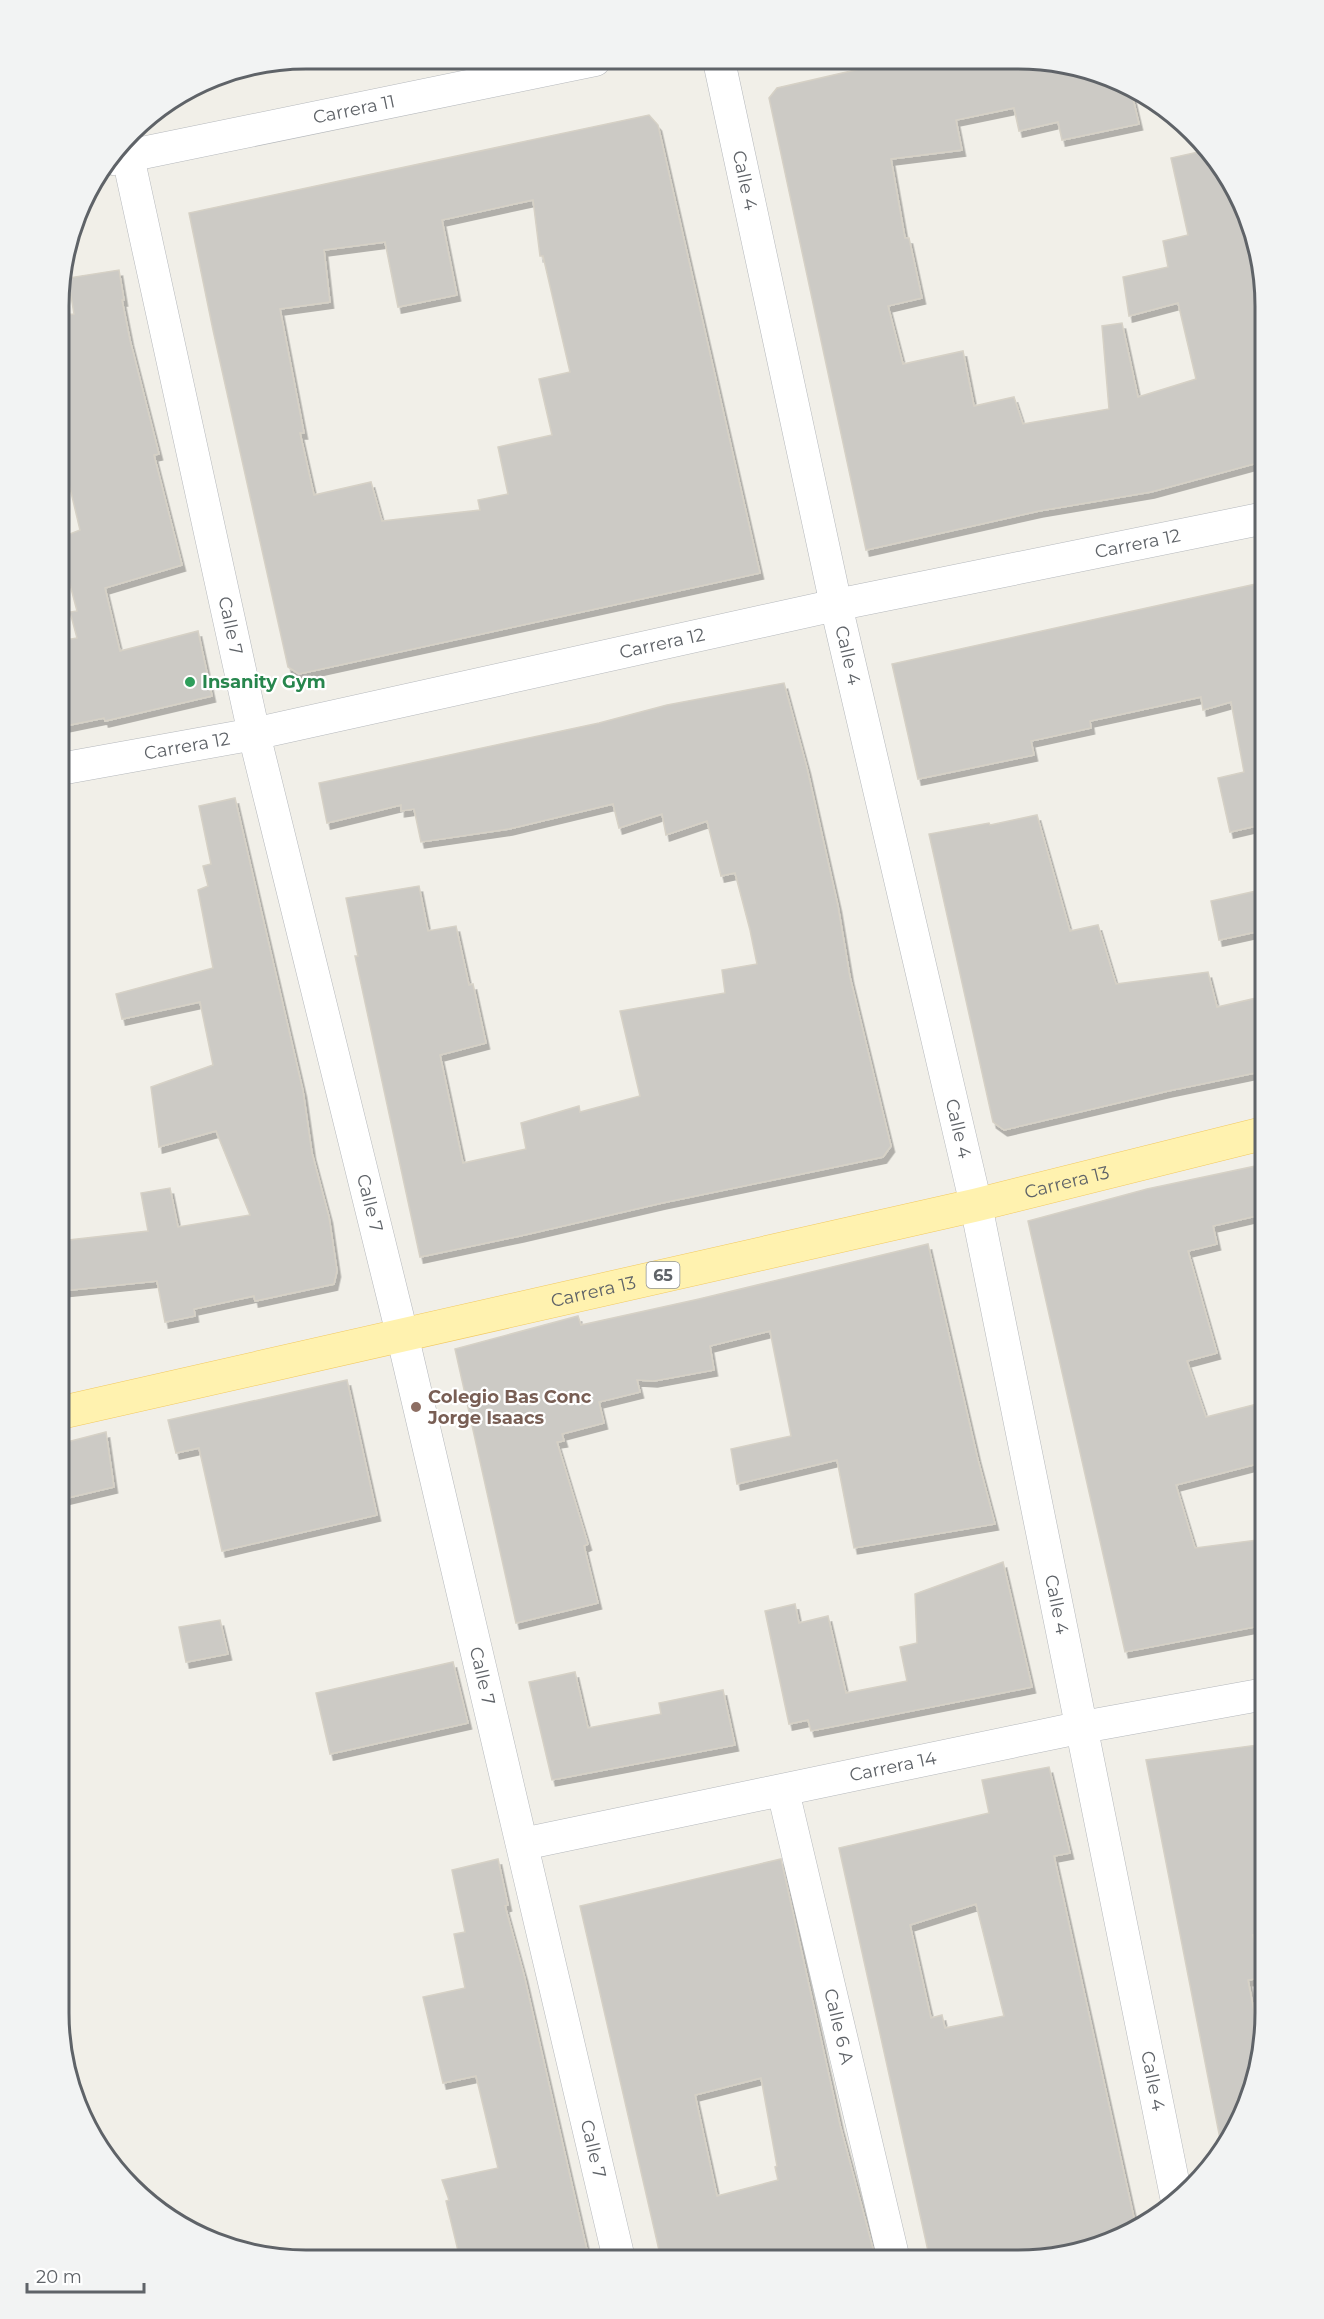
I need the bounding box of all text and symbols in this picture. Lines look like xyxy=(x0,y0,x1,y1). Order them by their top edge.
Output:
street label: Carrera 11 xyxy=(311,90,397,129)
street label: Calle 4 xyxy=(728,148,762,212)
street label: Carrera 12 xyxy=(1093,524,1182,563)
street label: Calle 7 xyxy=(213,594,247,657)
street label: Carrera 12 xyxy=(617,623,707,664)
street label: Calle 4 xyxy=(830,623,865,687)
place label: Insanity Gym xyxy=(202,671,326,693)
marker: Insanity Gym xyxy=(183,675,197,689)
street label: Carrera 12 xyxy=(142,728,232,765)
street label: Calle 4 xyxy=(941,1097,976,1161)
street label: Carrera 13 xyxy=(1022,1161,1112,1204)
street label: Calle 7 xyxy=(352,1172,387,1234)
road number: 65 xyxy=(646,1262,680,1288)
street label: Carrera 13 xyxy=(549,1271,638,1312)
place label: Colegio Bas Conc Jorge Isaacs xyxy=(427,1386,592,1429)
marker: Colegio Bas Conc Jorge Isaacs xyxy=(409,1400,423,1414)
street label: Calle 4 xyxy=(1040,1573,1073,1636)
street label: Calle 7 xyxy=(465,1645,500,1707)
street label: Carrera 14 xyxy=(847,1747,939,1787)
street label: Calle 6 A xyxy=(819,1986,858,2067)
street label: Calle 4 xyxy=(1136,2049,1170,2113)
street label: Calle 7 xyxy=(576,2118,611,2180)
scale bar xyxy=(27,2256,144,2294)
text: 20 m xyxy=(36,2266,82,2288)

